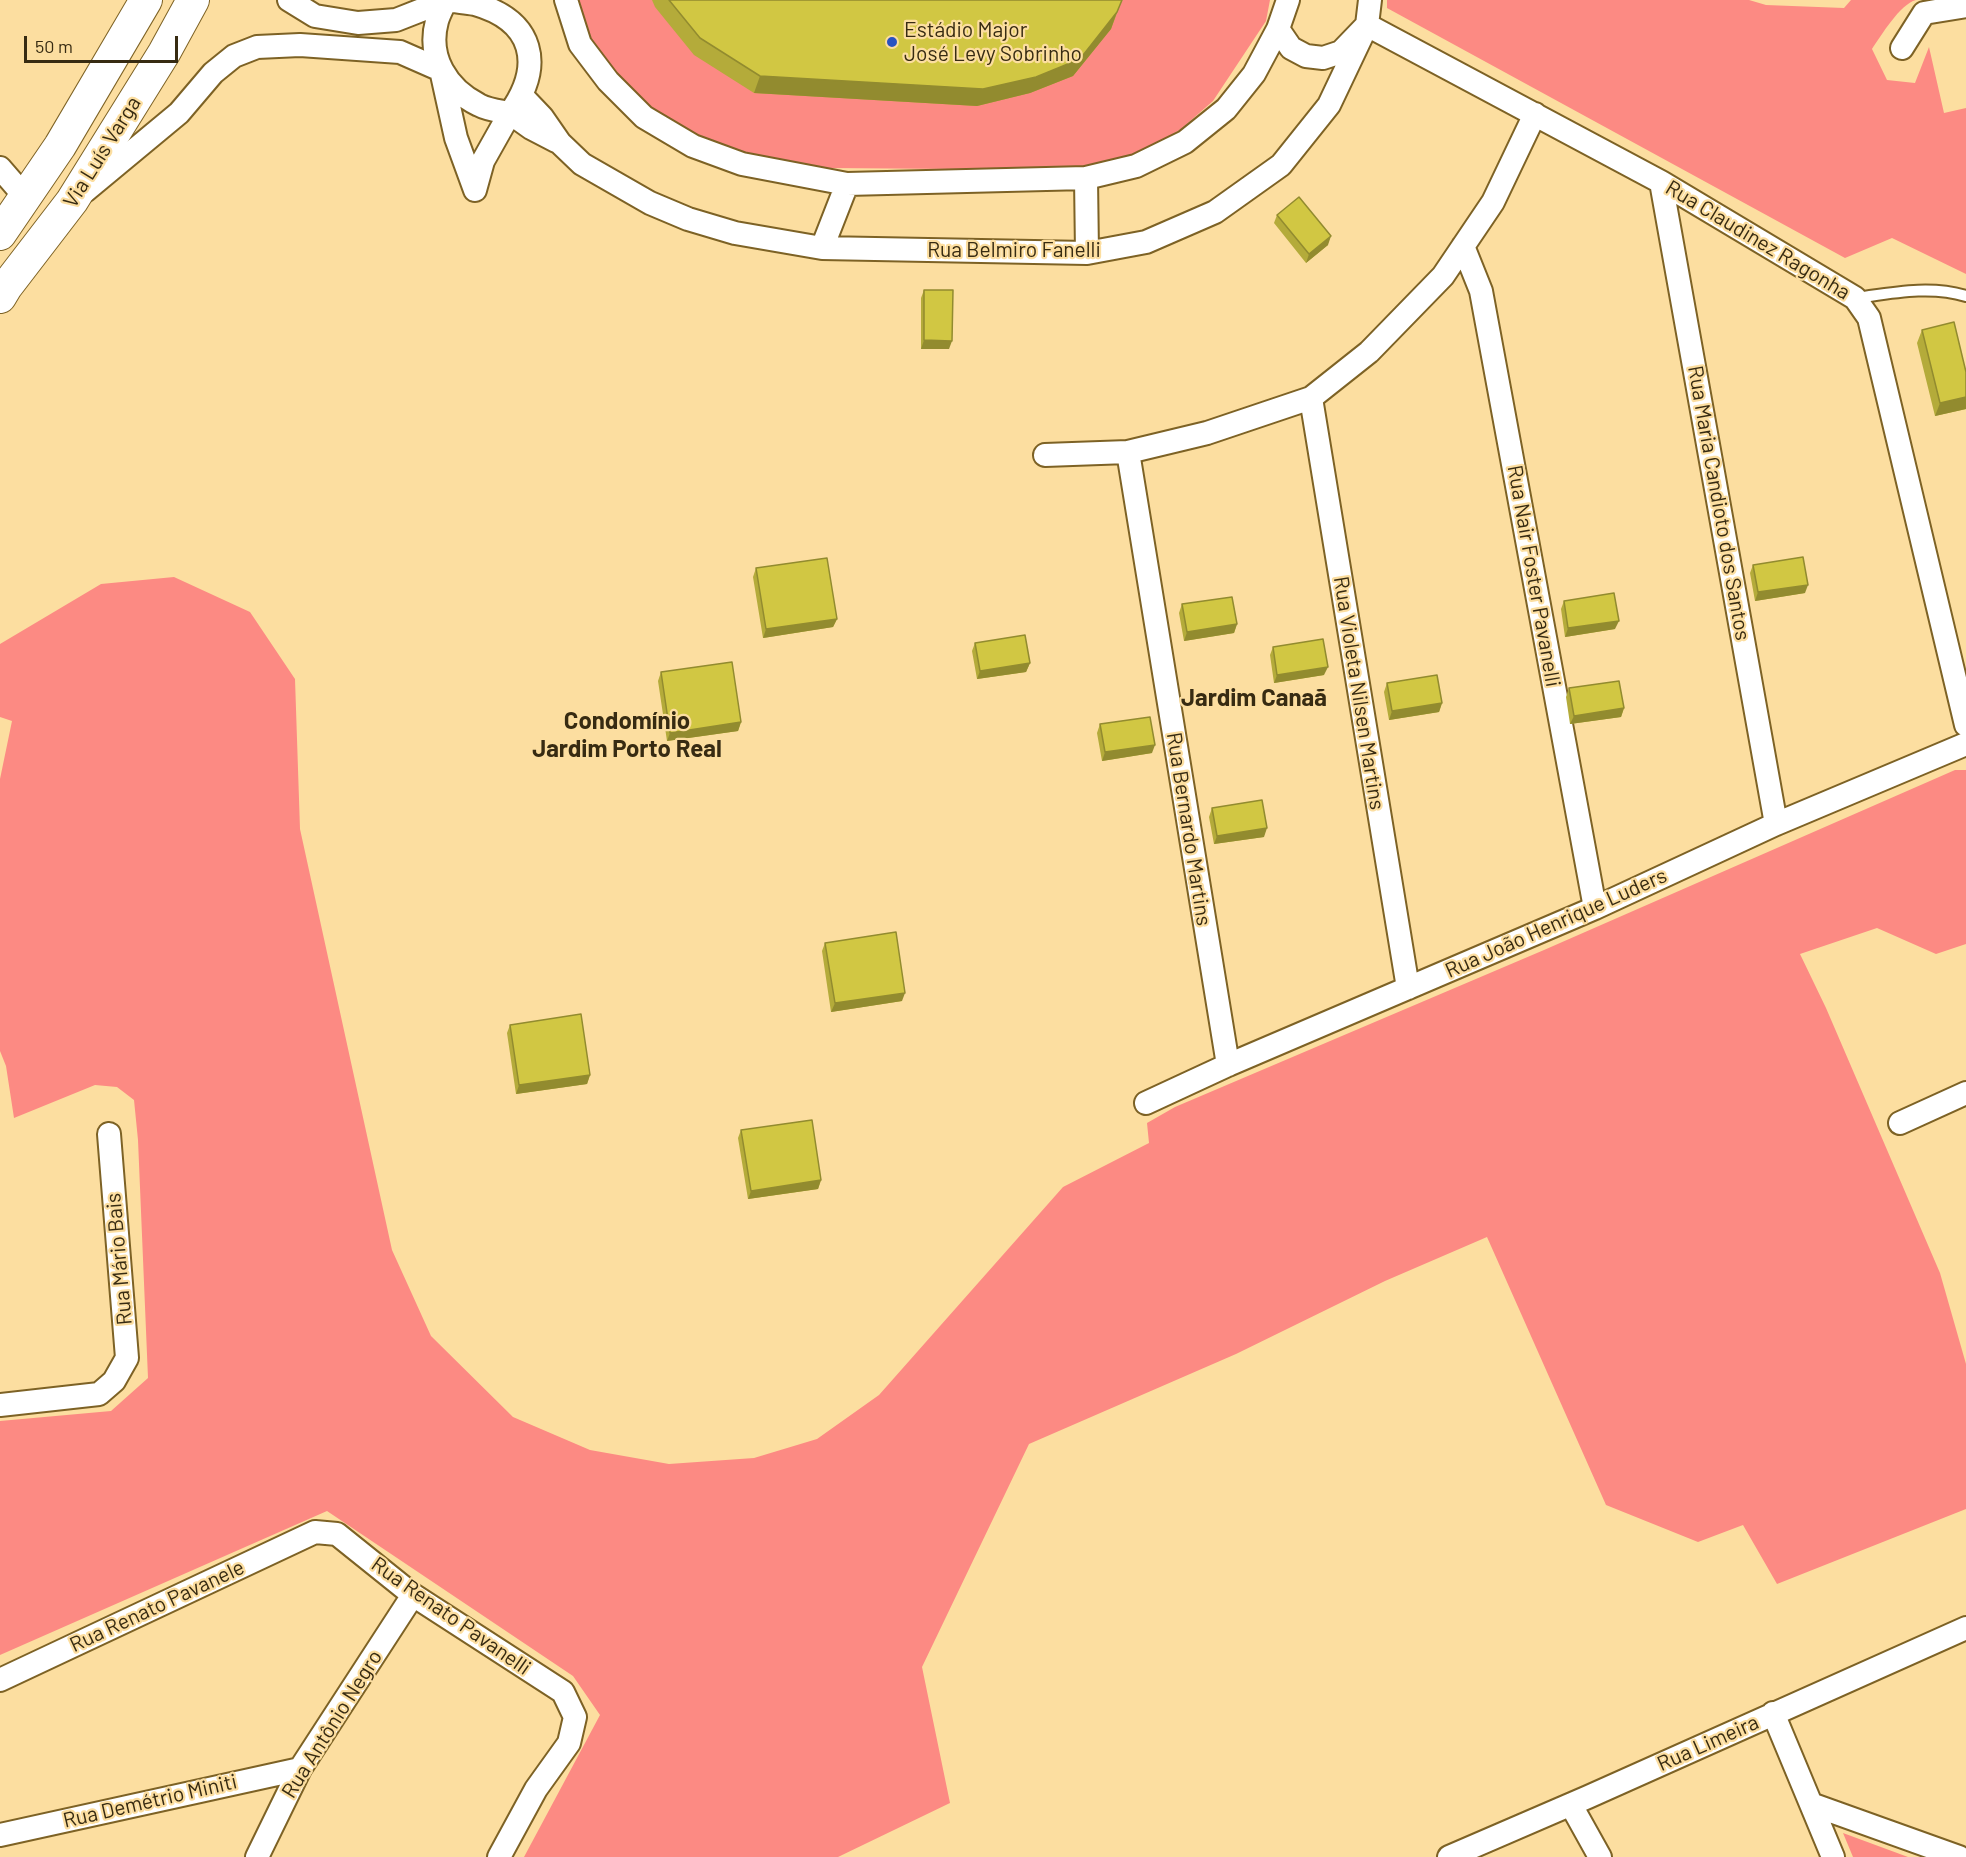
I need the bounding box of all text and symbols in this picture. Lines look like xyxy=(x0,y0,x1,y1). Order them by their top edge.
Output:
place label: Estádio Major José Levy Sobrinho xyxy=(904,17,1082,67)
scale bar xyxy=(27,24,182,62)
text: 50 m xyxy=(35,35,73,57)
marker: Estádio Major José Levy Sobrinho xyxy=(885,35,899,49)
street label: Via Luís Varga xyxy=(58,92,146,212)
street label: Rua Claudinez Ragonha xyxy=(1661,175,1855,305)
street label: Rua Belmiro Fanelli xyxy=(927,237,1101,263)
street label: Rua Maria Candioto dos Santos xyxy=(1682,364,1756,642)
street label: Rua Nair Foster Pavanelli xyxy=(1502,463,1566,689)
street label: Rua Violeta Nilsen Martins xyxy=(1328,575,1390,811)
district label: Jardim Canaã xyxy=(1181,684,1327,712)
district label: Condomínio Jardim Porto Real xyxy=(532,707,722,763)
street label: Rua Bernardo Martins xyxy=(1161,730,1217,928)
street label: Rua João Henrique Luders xyxy=(1441,863,1671,983)
street label: Rua Mário Bais xyxy=(101,1192,137,1326)
street label: Rua Renato Pavanelli xyxy=(366,1552,536,1680)
street label: Rua Renato Pavanele xyxy=(66,1554,248,1658)
street label: Rua Antônio Negro xyxy=(276,1645,388,1803)
street label: Rua Limeira xyxy=(1653,1709,1763,1777)
street label: Rua Demétrio Miniti xyxy=(61,1769,239,1833)

